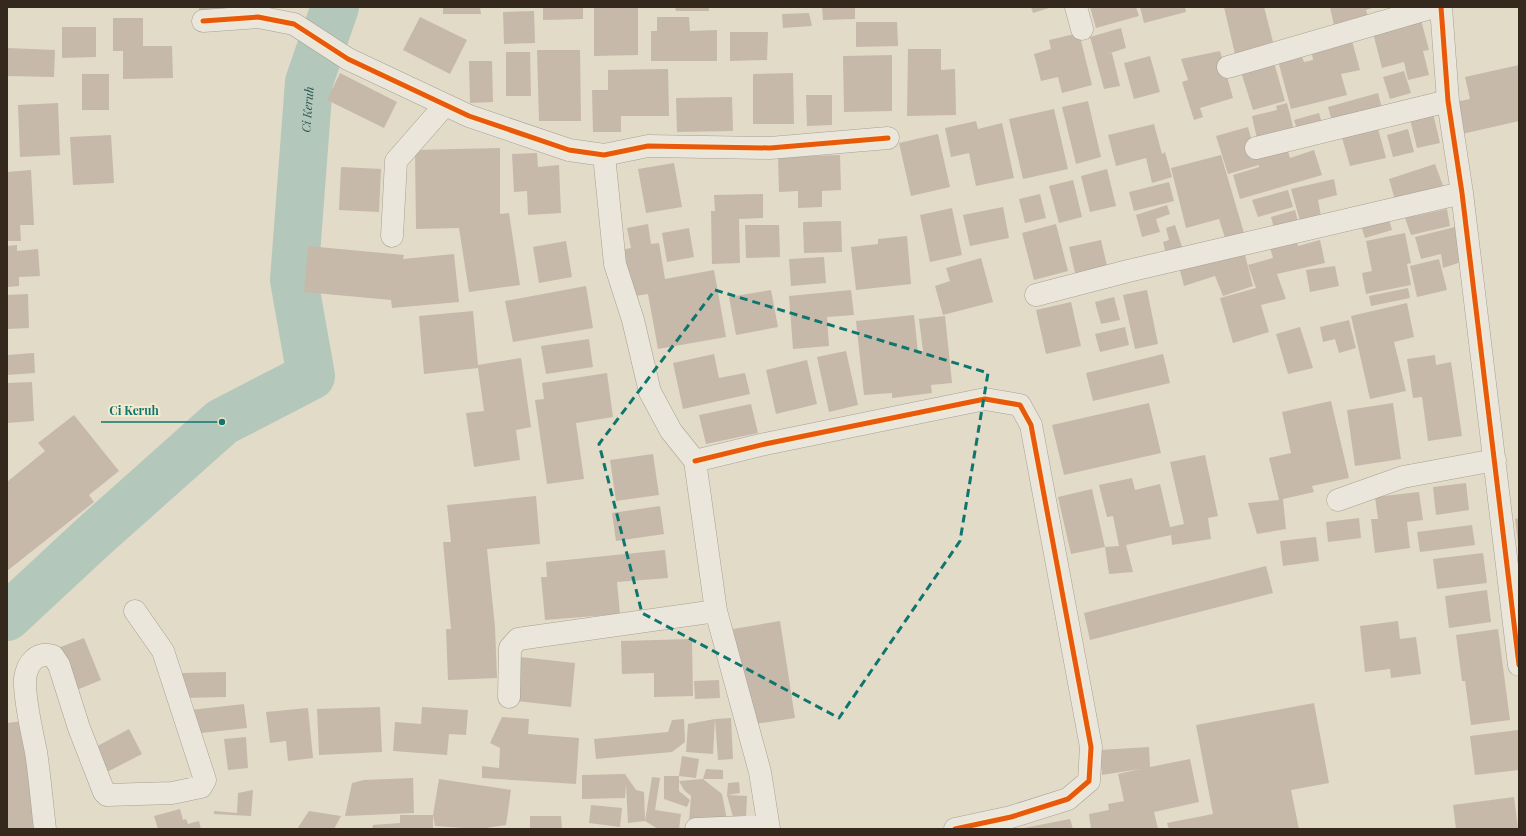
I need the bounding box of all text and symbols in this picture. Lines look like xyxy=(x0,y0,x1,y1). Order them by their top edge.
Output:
water label: Ci Keruh xyxy=(297,86,317,133)
callout: Ci Keruh xyxy=(101,398,167,422)
text: Ci Keruh xyxy=(109,402,159,418)

